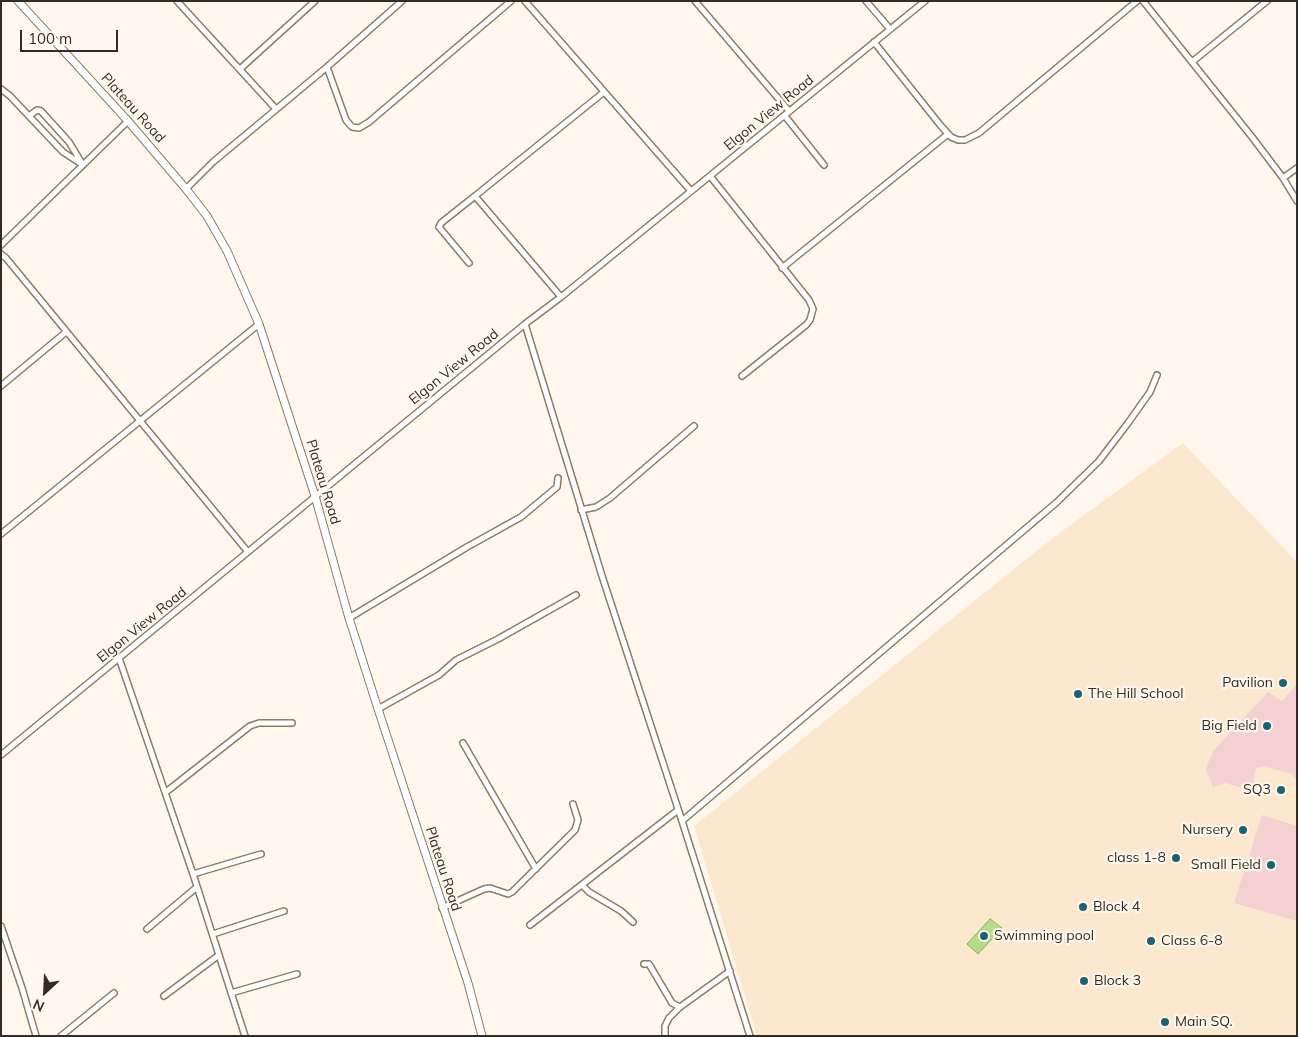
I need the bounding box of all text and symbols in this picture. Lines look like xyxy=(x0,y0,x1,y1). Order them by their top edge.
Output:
scale bar xyxy=(22,20,120,52)
text: 100 m xyxy=(28,29,72,48)
street label: Plateau Road xyxy=(97,70,169,146)
street label: Elgon View Road xyxy=(721,72,817,154)
street label: Elgon View Road xyxy=(406,326,502,408)
street label: Plateau Road xyxy=(302,438,344,526)
street label: Elgon View Road xyxy=(94,584,190,666)
place label: Pavilion xyxy=(1222,675,1273,691)
marker: Pavilion xyxy=(1277,677,1289,689)
place label: The Hill School xyxy=(1088,686,1183,702)
marker: The Hill School xyxy=(1072,688,1084,700)
place label: Big Field xyxy=(1202,718,1257,734)
marker: Big Field xyxy=(1261,720,1273,732)
place label: SQ3 xyxy=(1243,782,1271,798)
marker: SQ3 xyxy=(1275,784,1287,796)
place label: Nursery xyxy=(1182,822,1233,838)
marker: Nursery xyxy=(1237,824,1249,836)
street label: Plateau Road xyxy=(421,825,465,913)
place label: class 1-8 xyxy=(1107,850,1166,866)
marker: class 1-8 xyxy=(1170,852,1182,864)
place label: Small Field xyxy=(1191,857,1261,873)
marker: Small Field xyxy=(1265,859,1277,871)
place label: Block 4 xyxy=(1093,899,1140,915)
marker: Block 4 xyxy=(1077,901,1089,913)
place label: Swimming pool xyxy=(994,928,1094,944)
marker: Swimming pool xyxy=(978,930,990,942)
place label: Class 6-8 xyxy=(1161,933,1223,949)
marker: Class 6-8 xyxy=(1145,935,1157,947)
north arrow xyxy=(20,967,70,1017)
place label: Block 3 xyxy=(1094,973,1141,989)
marker: Block 3 xyxy=(1078,975,1090,987)
text: N xyxy=(30,995,47,1016)
place label: Main SQ. xyxy=(1175,1014,1233,1030)
marker: Main SQ. xyxy=(1159,1016,1171,1028)

